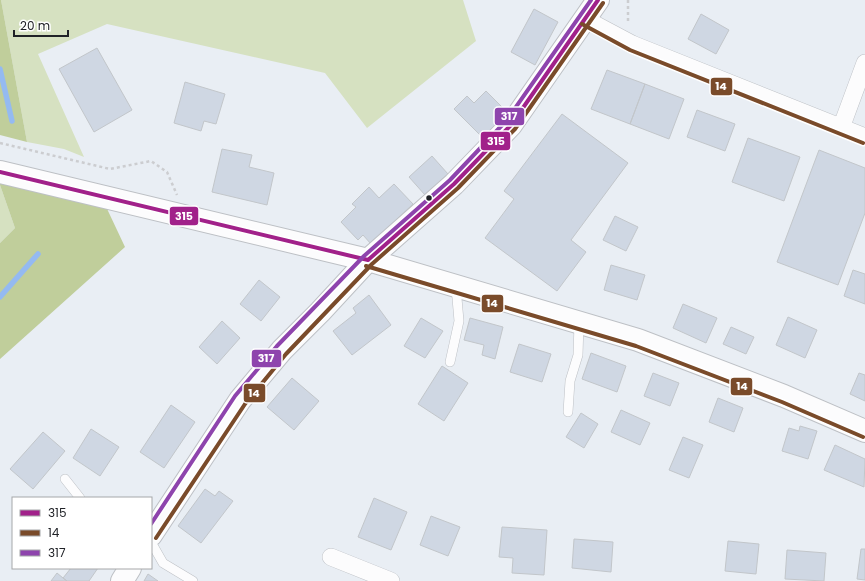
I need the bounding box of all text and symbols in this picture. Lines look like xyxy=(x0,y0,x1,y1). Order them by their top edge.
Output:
scale bar xyxy=(14,12,68,38)
text: 20 m xyxy=(20,17,50,34)
line badge: 14 xyxy=(710,77,733,96)
text: 14 xyxy=(715,78,727,94)
line badge: 317 xyxy=(494,107,525,126)
text: 317 xyxy=(501,108,517,124)
line badge: 315 xyxy=(480,131,511,151)
text: 315 xyxy=(487,133,505,149)
unlabelled marker xyxy=(424,193,434,203)
line badge: 315 xyxy=(169,206,199,226)
text: 315 xyxy=(175,208,193,224)
line badge: 14 xyxy=(481,294,504,313)
text: 14 xyxy=(486,295,498,311)
line badge: 317 xyxy=(251,349,282,368)
text: 317 xyxy=(258,350,274,366)
line badge: 14 xyxy=(730,377,753,396)
text: 14 xyxy=(736,378,748,394)
line badge: 14 xyxy=(243,383,266,403)
text: 14 xyxy=(248,385,260,401)
legend xyxy=(12,497,152,569)
text: 315 xyxy=(48,504,66,521)
text: 14 xyxy=(48,524,60,541)
text: 317 xyxy=(48,544,66,561)

